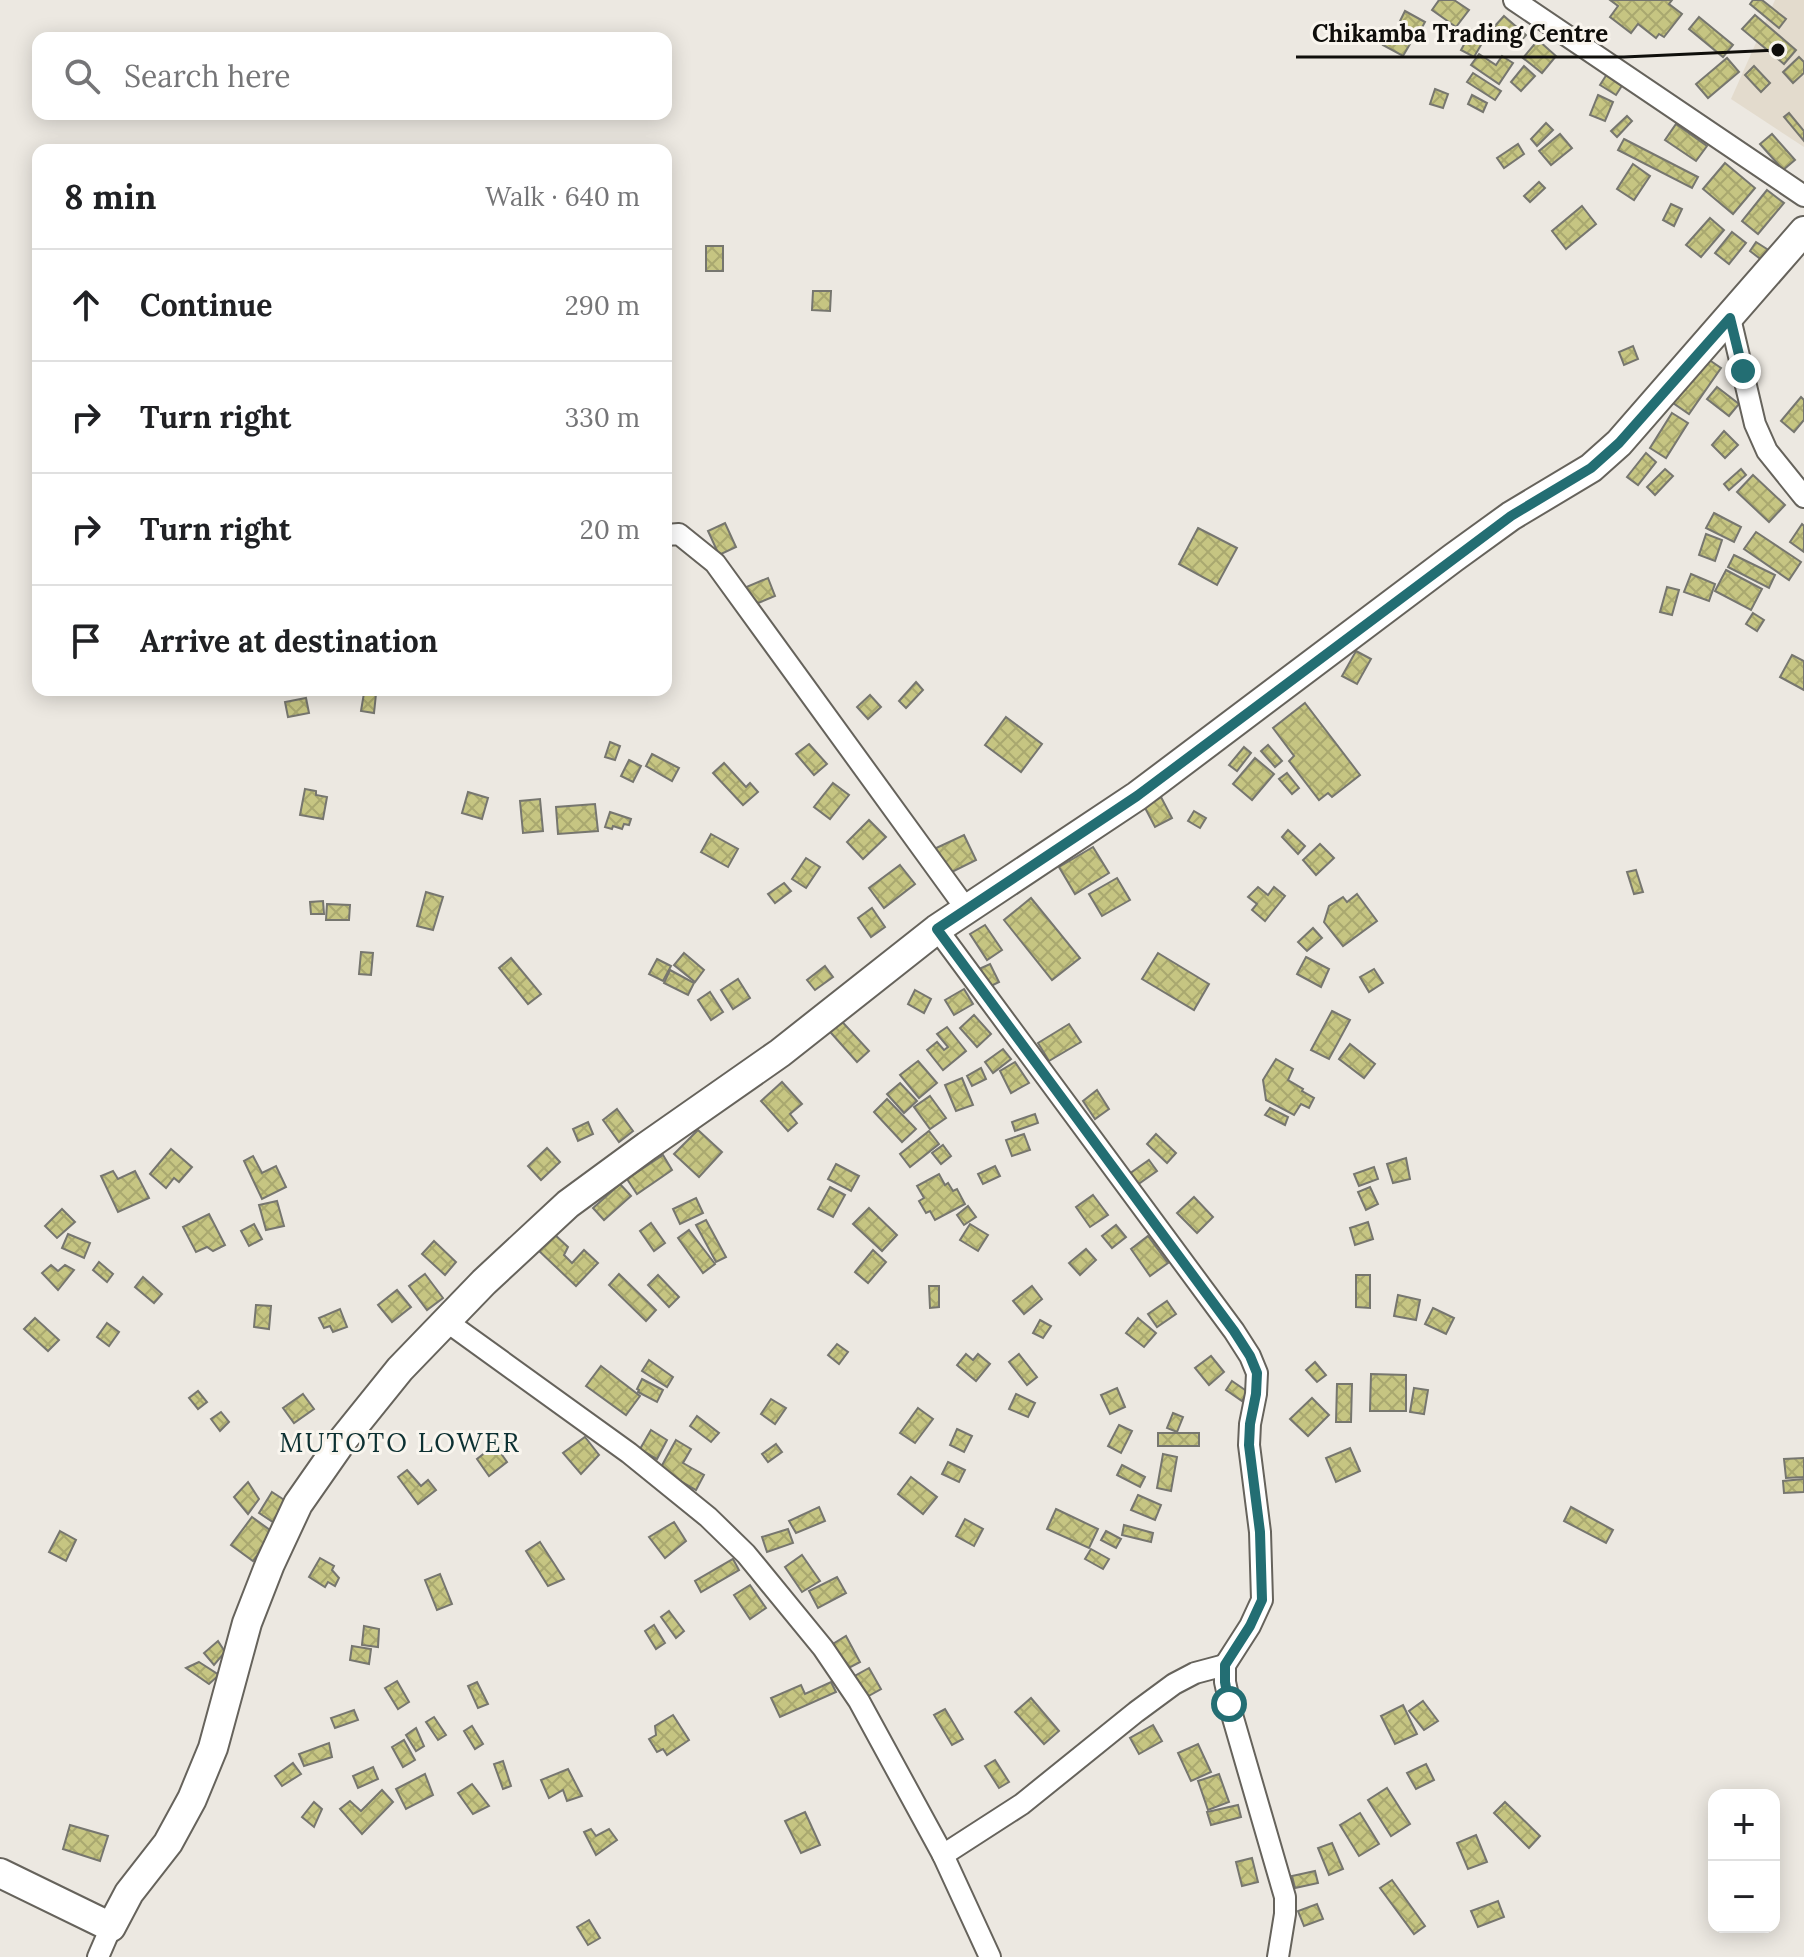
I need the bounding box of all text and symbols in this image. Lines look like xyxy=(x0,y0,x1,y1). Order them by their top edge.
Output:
callout: Chikamba Trading Centre xyxy=(1296,9,1624,57)
text: Chikamba Trading Centre xyxy=(1312,18,1608,49)
search box xyxy=(32,32,672,120)
icon: search xyxy=(60,54,104,98)
text: Search here xyxy=(124,57,291,95)
text: 8 min xyxy=(64,175,156,218)
text: Walk · 640 m xyxy=(485,180,640,213)
icon: ahead xyxy=(64,283,108,327)
text: Continue xyxy=(140,286,272,324)
text: 290 m xyxy=(565,289,640,322)
route end xyxy=(1725,353,1761,389)
icon: right xyxy=(64,395,108,439)
text: Turn right xyxy=(140,398,291,436)
text: 330 m xyxy=(565,401,640,434)
icon: right xyxy=(64,507,108,551)
text: Turn right xyxy=(140,510,291,548)
text: 20 m xyxy=(580,513,640,546)
icon: arrive xyxy=(64,619,108,663)
text: Arrive at destination xyxy=(140,622,438,660)
district label: MUTOTO LOWER xyxy=(279,1426,521,1459)
route start xyxy=(1211,1686,1247,1722)
map controls xyxy=(1708,1789,1780,1933)
button: + xyxy=(1708,1789,1780,1861)
button: − xyxy=(1708,1861,1780,1933)

